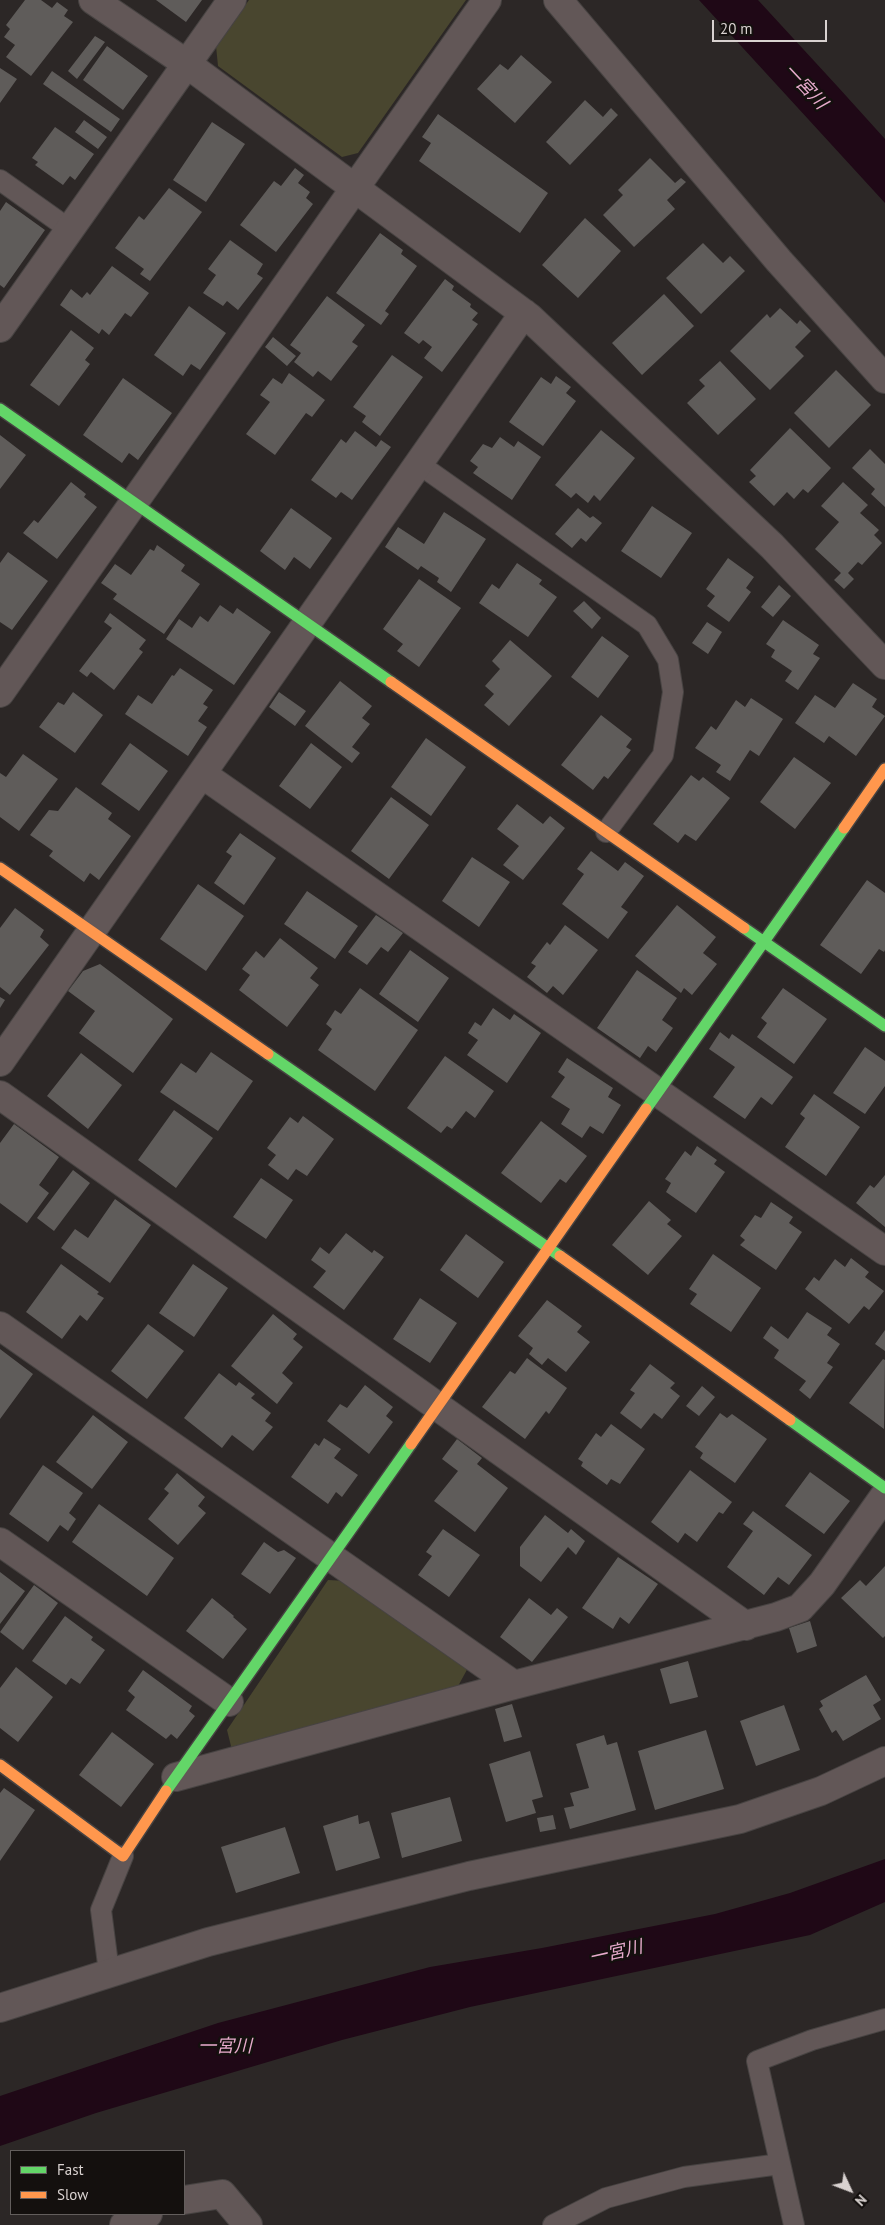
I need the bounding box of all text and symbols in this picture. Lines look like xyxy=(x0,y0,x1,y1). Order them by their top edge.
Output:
scale bar xyxy=(715,10,830,42)
text: 20 m xyxy=(720,19,753,38)
water label: 一宮川 xyxy=(779,60,831,114)
water label: 一宮川 xyxy=(587,1936,645,1970)
water label: 一宮川 xyxy=(198,2036,252,2058)
legend xyxy=(10,2150,185,2215)
text: Fast xyxy=(57,2160,84,2179)
north arrow xyxy=(825,2165,875,2215)
text: Slow xyxy=(57,2185,88,2204)
text: N xyxy=(851,2191,871,2210)

